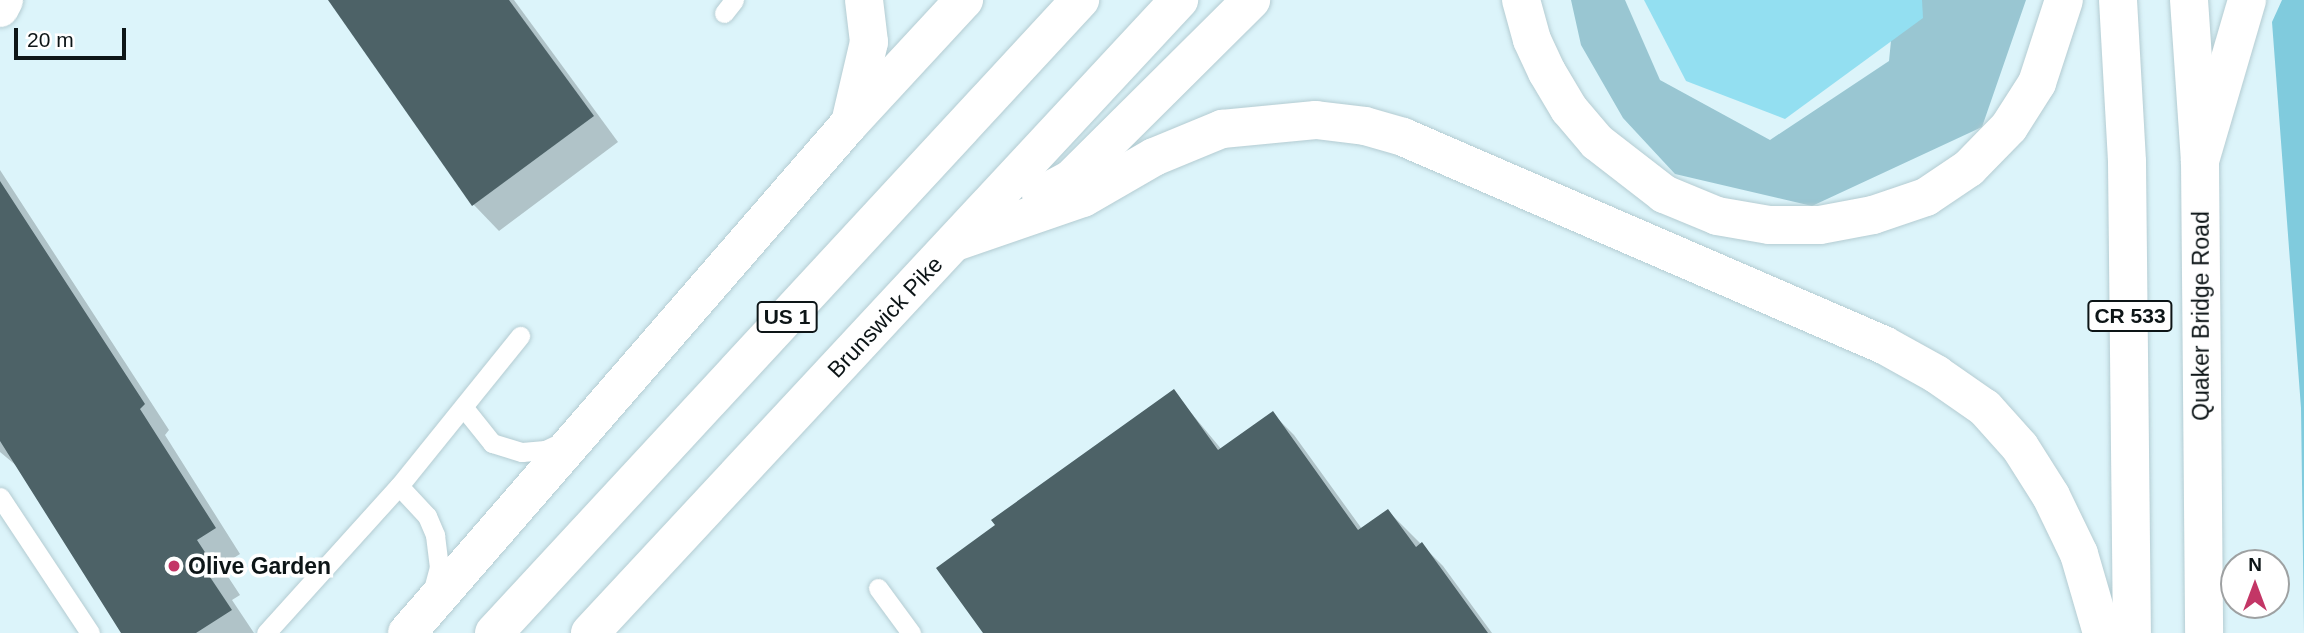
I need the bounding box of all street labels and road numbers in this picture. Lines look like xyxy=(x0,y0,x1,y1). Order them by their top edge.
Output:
street label: Quaker Bridge Road xyxy=(2187,211,2215,421)
street label: Brunswick Pike xyxy=(822,251,948,383)
road number: CR 533 xyxy=(2086,298,2174,334)
road number: US 1 xyxy=(756,300,818,334)

